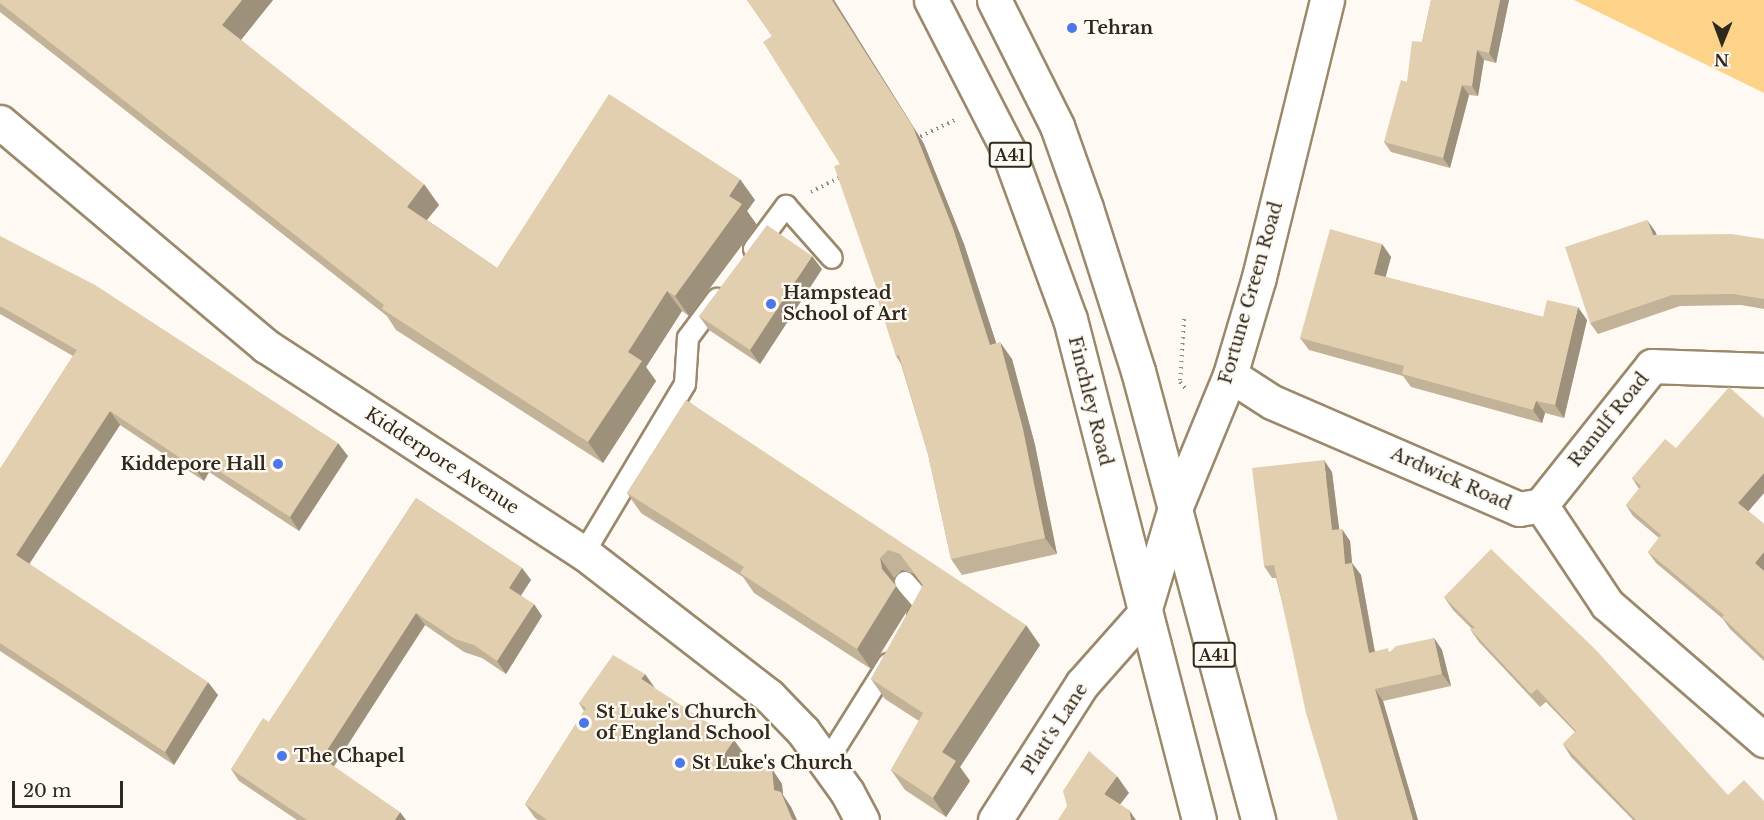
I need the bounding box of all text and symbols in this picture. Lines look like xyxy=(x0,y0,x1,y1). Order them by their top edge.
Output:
north arrow xyxy=(1692,12,1752,72)
place label: Tehran xyxy=(1084,17,1153,39)
marker: Tehran xyxy=(1065,21,1079,35)
text: N xyxy=(1714,50,1729,70)
road number: A41 xyxy=(988,142,1032,168)
street label: Fortune Green Road xyxy=(1215,199,1287,387)
place label: Hampstead School of Art xyxy=(783,283,908,326)
marker: Hampstead School of Art xyxy=(764,297,778,311)
street label: Finchley Road xyxy=(1063,334,1117,468)
street label: Ranulf Road xyxy=(1564,369,1654,471)
street label: Kidderpore Avenue xyxy=(361,403,523,519)
street label: Ardwick Road xyxy=(1387,443,1515,515)
place label: Kiddepore Hall xyxy=(120,453,266,475)
marker: Kiddepore Hall xyxy=(271,457,285,471)
road number: A41 xyxy=(1192,642,1236,668)
street label: Platt's Lane xyxy=(1017,679,1093,779)
place label: St Luke's Church of England School xyxy=(596,702,771,744)
marker: St Luke's Church of England School xyxy=(577,716,591,730)
place label: The Chapel xyxy=(294,745,405,767)
marker: The Chapel xyxy=(275,749,289,763)
place label: St Luke's Church xyxy=(692,752,853,774)
marker: St Luke's Church xyxy=(673,756,687,770)
scale bar xyxy=(15,769,126,807)
text: 20 m xyxy=(23,780,71,802)

